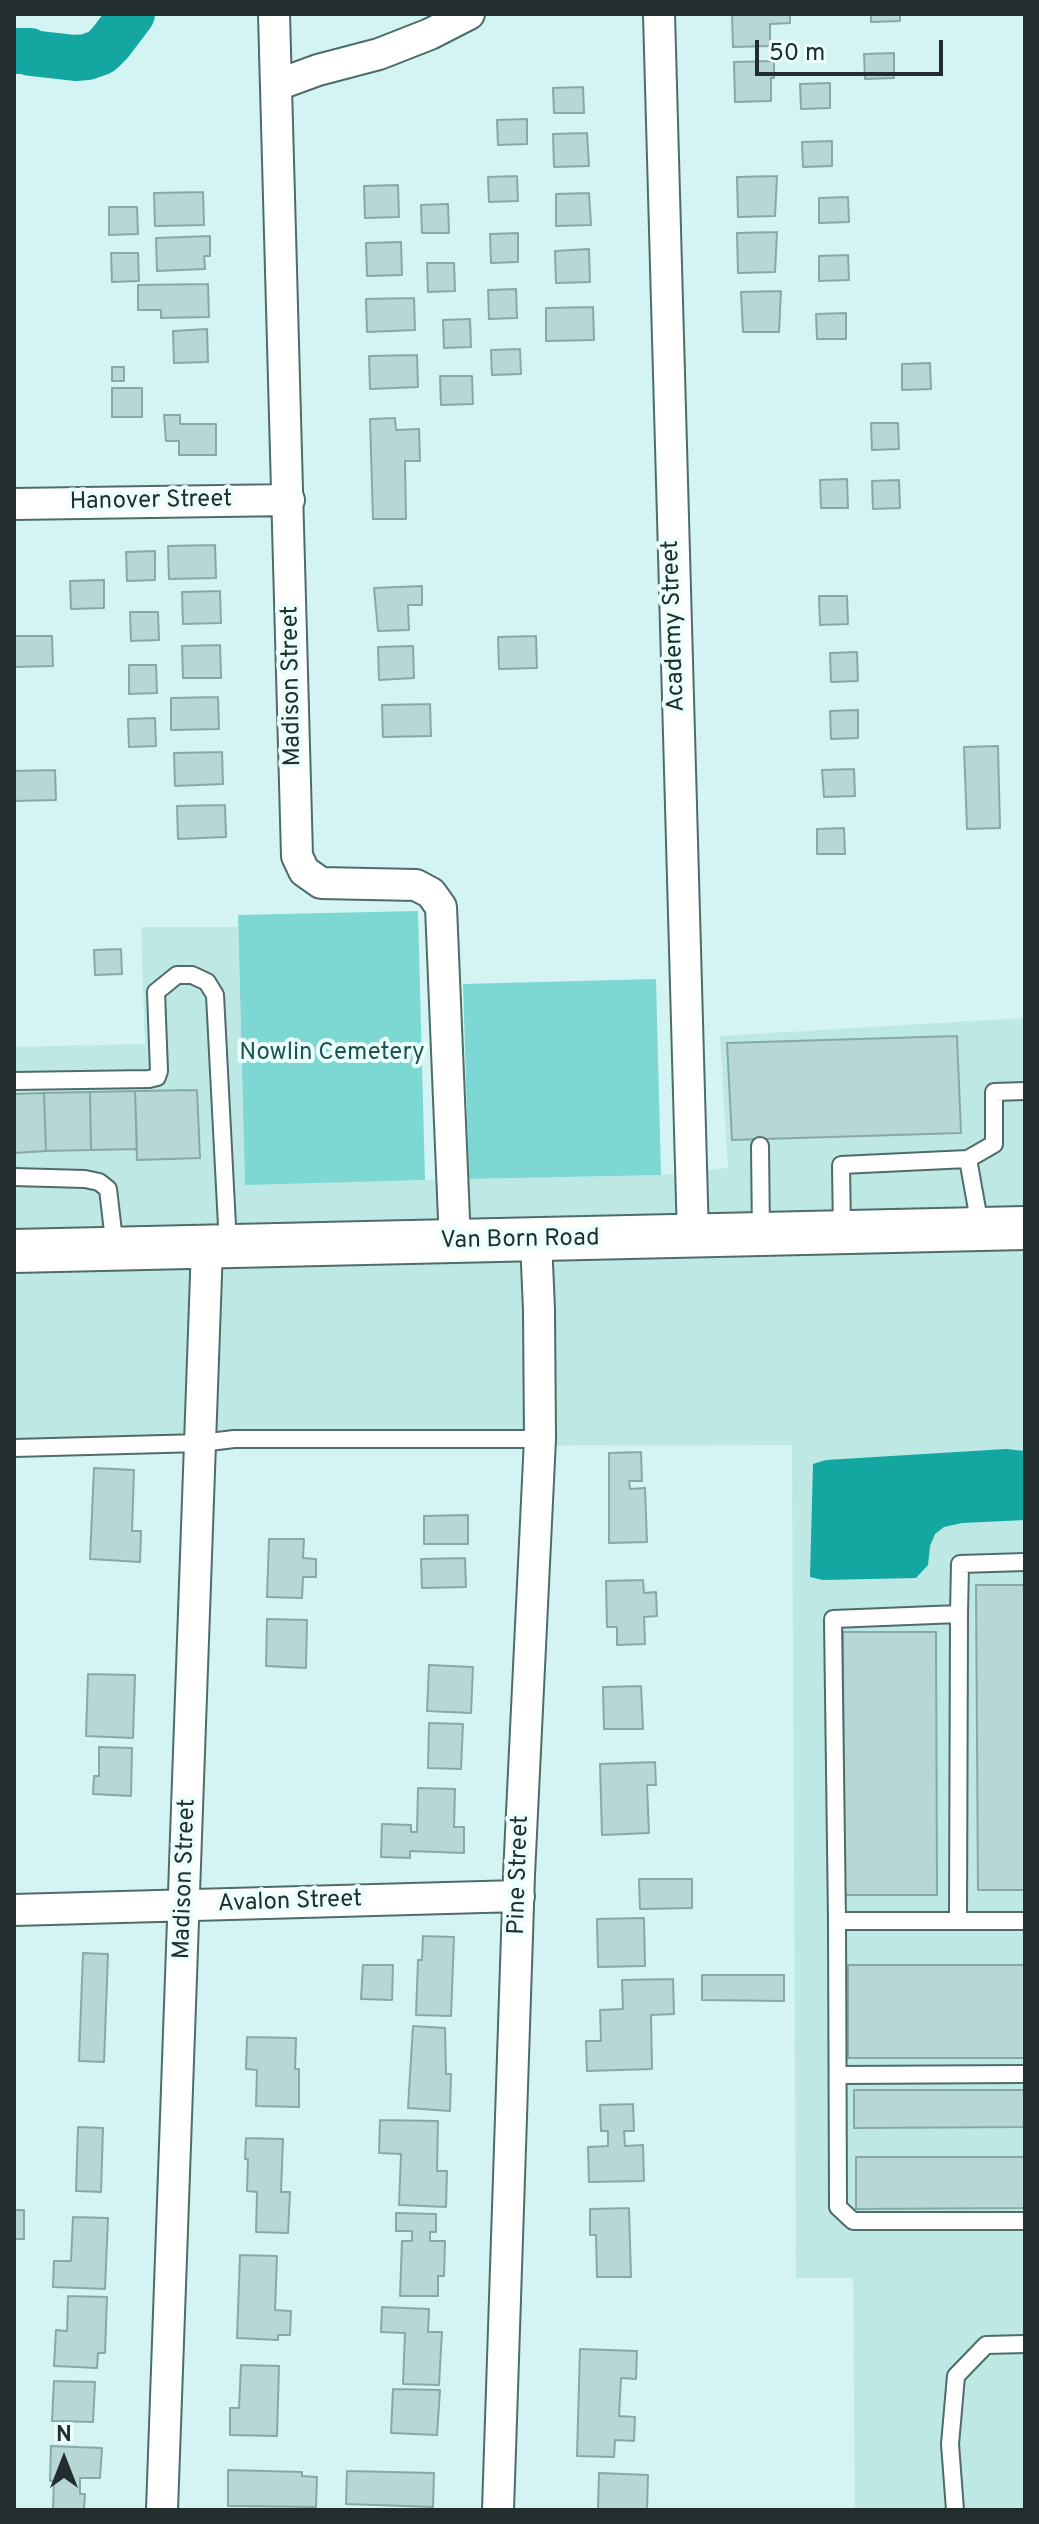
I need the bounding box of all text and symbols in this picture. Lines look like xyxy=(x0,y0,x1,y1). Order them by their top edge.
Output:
scale bar xyxy=(759,24,947,74)
text: 50 m xyxy=(769,39,825,69)
street label: Hanover Street xyxy=(69,486,233,518)
street label: Academy Street xyxy=(658,539,692,713)
street label: Madison Street xyxy=(277,605,309,767)
park label: Nowlin Cemetery xyxy=(239,1040,425,1068)
street label: Van Born Road xyxy=(440,1225,600,1257)
street label: Madison Street xyxy=(169,1798,203,1960)
street label: Pine Street xyxy=(504,1815,536,1935)
street label: Avalon Street xyxy=(217,1886,363,1920)
north arrow xyxy=(24,2420,104,2500)
text: N xyxy=(56,2422,72,2449)

